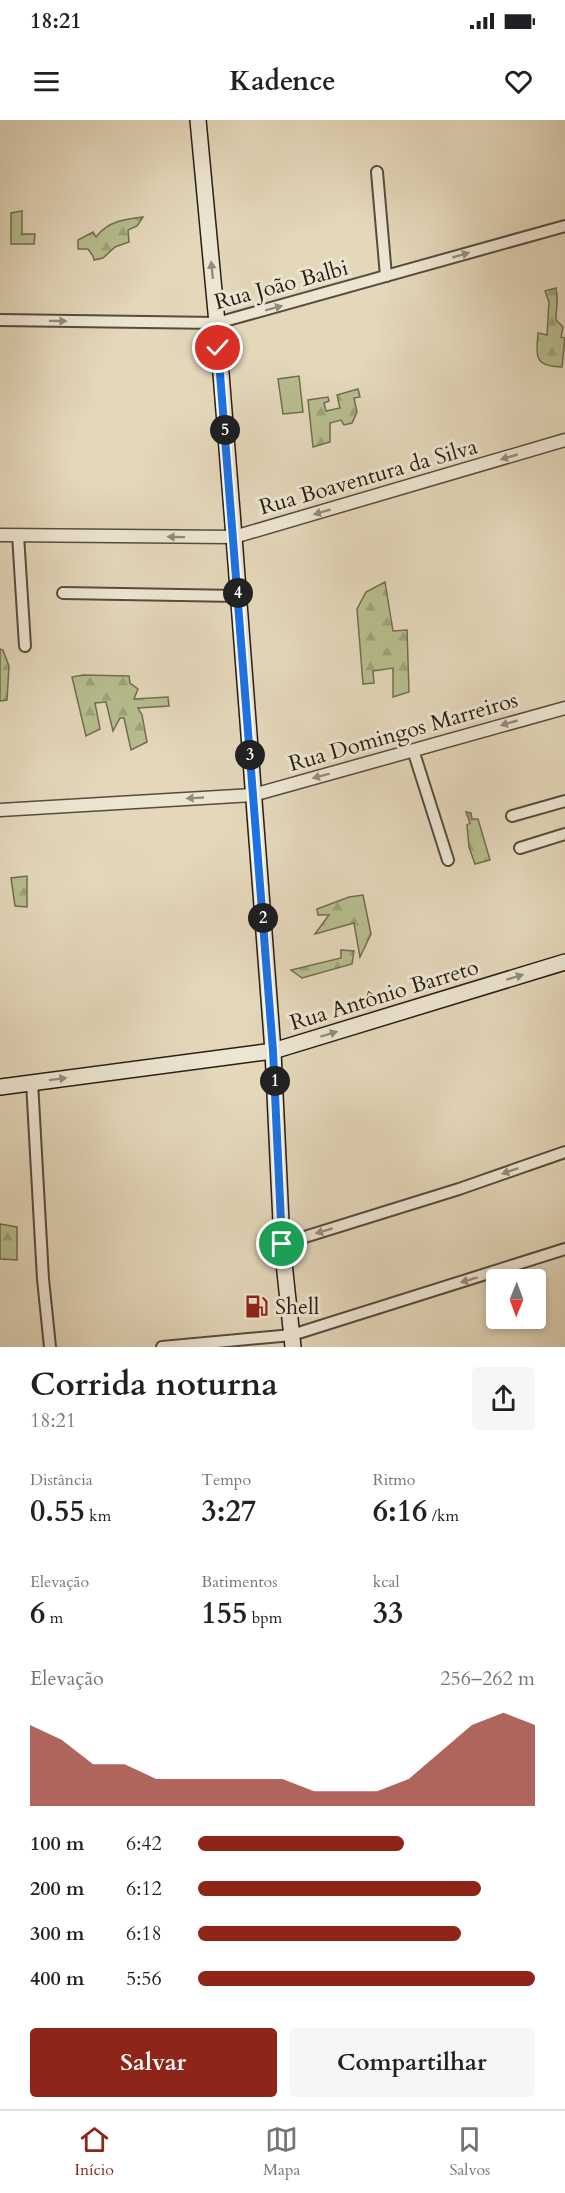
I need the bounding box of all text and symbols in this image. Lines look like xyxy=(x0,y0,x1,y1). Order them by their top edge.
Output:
text: 18:21 xyxy=(30,6,81,36)
text: Kadence xyxy=(229,63,336,100)
icon: menu xyxy=(30,65,63,98)
icon: heart xyxy=(502,65,535,98)
one-way arrow xyxy=(452,250,471,260)
street label: Rua João Balbi xyxy=(211,253,352,317)
one-way arrow xyxy=(207,260,217,279)
one-way arrow xyxy=(265,303,283,312)
one-way arrow xyxy=(49,316,68,325)
pin xyxy=(192,322,243,373)
icon: check xyxy=(201,331,234,364)
pin: 5 xyxy=(210,415,240,445)
text: 5 xyxy=(221,419,229,441)
street label: Rua Boaventura da Silva xyxy=(256,431,481,522)
one-way arrow xyxy=(500,453,518,462)
one-way arrow xyxy=(313,508,331,517)
one-way arrow xyxy=(166,532,185,542)
pin: 4 xyxy=(223,578,253,608)
text: 4 xyxy=(234,582,242,604)
street label: Rua Domingos Marreiros xyxy=(285,685,521,779)
one-way arrow xyxy=(500,719,518,729)
pin: 3 xyxy=(235,740,265,770)
text: 3 xyxy=(246,744,254,766)
one-way arrow xyxy=(312,772,330,782)
one-way arrow xyxy=(185,794,204,803)
pin: 2 xyxy=(248,903,278,933)
text: 2 xyxy=(259,907,267,929)
street label: Rua Antônio Barreto xyxy=(286,952,482,1038)
one-way arrow xyxy=(506,972,524,981)
one-way arrow xyxy=(320,1029,338,1038)
pin: 1 xyxy=(260,1066,290,1096)
text: 1 xyxy=(271,1070,279,1092)
one-way arrow xyxy=(49,1074,68,1084)
one-way arrow xyxy=(501,1166,519,1176)
pin xyxy=(256,1218,307,1269)
icon: arrive xyxy=(265,1227,298,1260)
one-way arrow xyxy=(315,1227,333,1236)
north arrow xyxy=(486,1269,546,1329)
map controls xyxy=(486,1269,546,1329)
one-way arrow xyxy=(460,1275,478,1285)
place label: Shell xyxy=(275,1292,320,1322)
fuel station icon: Shell xyxy=(244,1293,270,1319)
text: Corrida noturna xyxy=(30,1362,278,1407)
button: share xyxy=(472,1367,535,1430)
text: 18:21 xyxy=(30,1407,76,1434)
text: Distância xyxy=(30,1469,93,1491)
text: Tempo xyxy=(201,1469,251,1491)
text: Ritmo xyxy=(373,1469,415,1491)
text: 0.55 xyxy=(30,1491,85,1532)
text: 3:27 xyxy=(201,1491,256,1532)
text: 6:16 xyxy=(373,1491,427,1532)
text: km xyxy=(85,1505,111,1527)
text: /km xyxy=(427,1505,459,1527)
text: Elevação xyxy=(30,1571,89,1593)
text: Batimentos xyxy=(201,1571,278,1593)
text: kcal xyxy=(373,1571,400,1593)
text: 6 xyxy=(30,1593,45,1634)
text: 155 xyxy=(201,1593,247,1634)
text: 33 xyxy=(373,1593,403,1634)
text: m xyxy=(45,1607,63,1629)
text: bpm xyxy=(247,1607,282,1629)
text: Elevação xyxy=(30,1665,104,1692)
text: 256–262 m xyxy=(440,1665,535,1692)
text: 100 m xyxy=(30,1830,85,1857)
text: 6:42 xyxy=(126,1830,162,1857)
text: 200 m xyxy=(30,1875,85,1902)
text: 6:12 xyxy=(126,1875,162,1902)
text: 300 m xyxy=(30,1920,85,1947)
text: 6:18 xyxy=(126,1920,162,1947)
text: 400 m xyxy=(30,1965,85,1992)
text: 5:56 xyxy=(126,1965,162,1992)
button: Salvar xyxy=(30,2028,277,2097)
button: Compartilhar xyxy=(289,2028,535,2097)
tab: Início xyxy=(74,2123,114,2181)
tab: Mapa xyxy=(263,2123,300,2181)
tab: Salvos xyxy=(449,2123,490,2181)

